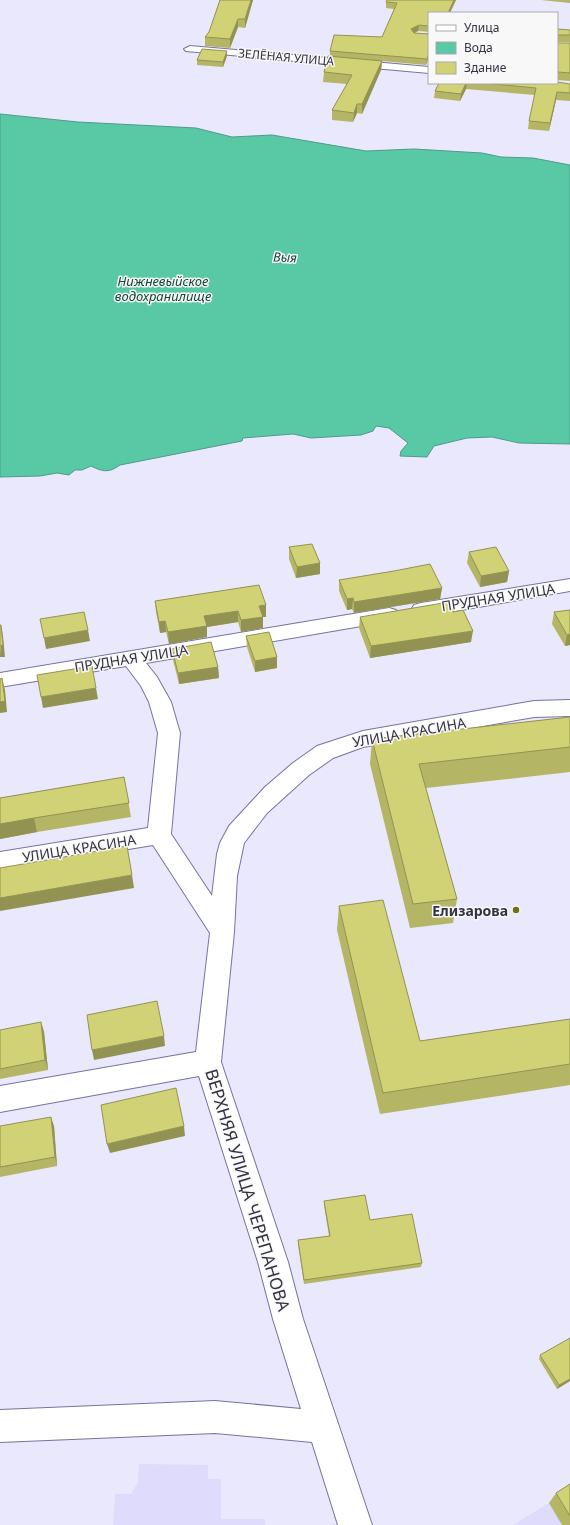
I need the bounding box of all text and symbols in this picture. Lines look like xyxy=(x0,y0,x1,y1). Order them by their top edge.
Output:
legend xyxy=(428,12,558,84)
text: Улица xyxy=(464,19,499,36)
text: Вода xyxy=(464,39,493,56)
street label: ЗЕЛЁНАЯ УЛИЦА xyxy=(237,44,335,70)
text: Здание xyxy=(464,59,507,76)
water label: Выя xyxy=(273,248,298,266)
water label: Нижневыйское водохранилище xyxy=(115,272,212,305)
street label: ПРУДНАЯ УЛИЦА xyxy=(440,579,556,615)
street label: ПРУДНАЯ УЛИЦА xyxy=(73,640,189,676)
street label: УЛИЦА КРАСИНА xyxy=(351,713,467,751)
street label: УЛИЦА КРАСИНА xyxy=(21,830,137,866)
place label: Елизарова xyxy=(432,901,508,920)
marker: Елизарова xyxy=(511,905,521,915)
street label: ВЕРХНЯЯ УЛИЦА ЧЕРЕПАНОВА xyxy=(200,1066,296,1314)

